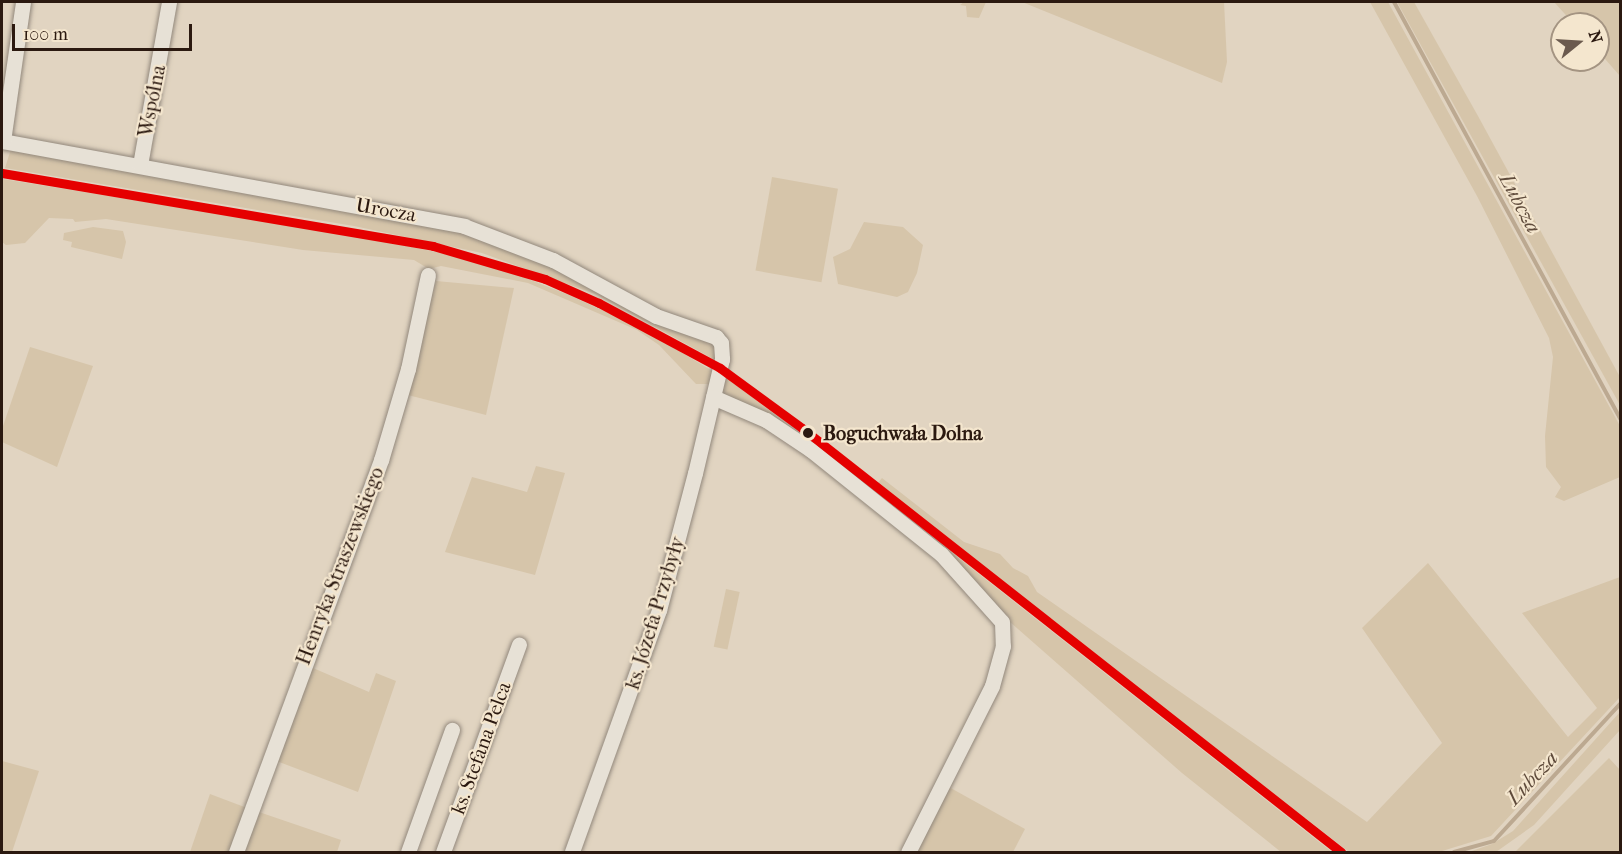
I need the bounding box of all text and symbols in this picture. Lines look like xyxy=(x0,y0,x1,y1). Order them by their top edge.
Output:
scale bar xyxy=(15,12,195,50)
north arrow xyxy=(1550,12,1610,72)
text: 100 m xyxy=(23,24,68,45)
text: N xyxy=(1585,28,1607,46)
street label: Wspólna xyxy=(133,63,171,139)
water label: Lubcza xyxy=(1494,169,1546,237)
street label: Urocza xyxy=(354,193,418,227)
place label: Boguchwała Dolna xyxy=(823,421,983,445)
marker: Boguchwała Dolna xyxy=(798,423,818,443)
street label: Henryka Straszewskiego xyxy=(291,464,389,668)
street label: ks. Józefa Przybyły xyxy=(620,534,690,692)
street label: ks. Stefana Pelca xyxy=(446,679,516,817)
water label: Lubcza xyxy=(1501,746,1563,810)

